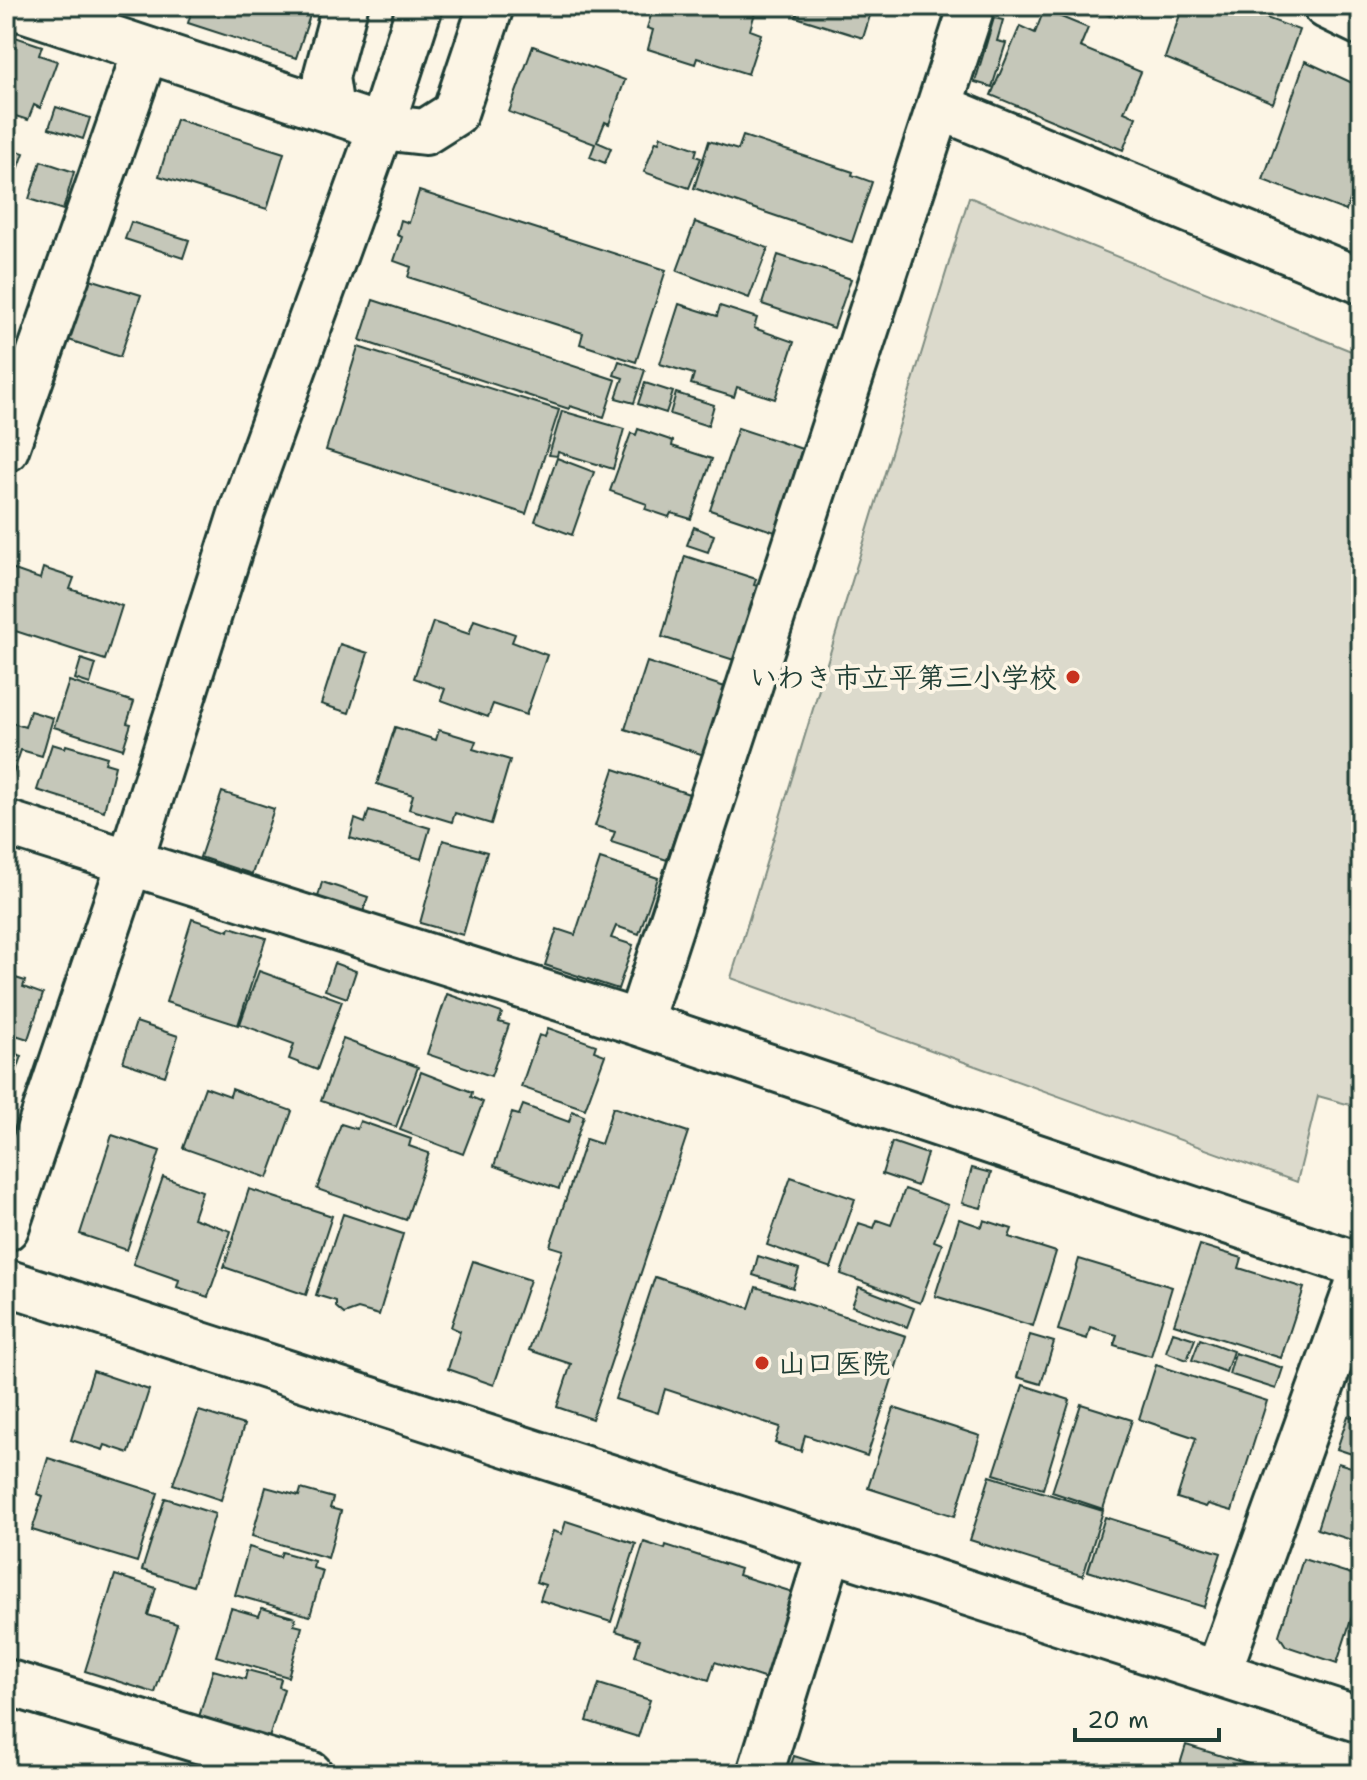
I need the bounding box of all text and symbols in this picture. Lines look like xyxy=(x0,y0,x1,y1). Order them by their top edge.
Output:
place label: いわき市立平第三小学校 xyxy=(749,658,1057,696)
marker: いわき市立平第三小学校 xyxy=(1064,668,1082,686)
place label: 山口医院 xyxy=(778,1344,890,1382)
marker: 山口医院 xyxy=(753,1354,771,1372)
scale bar xyxy=(1075,1692,1219,1742)
text: 20 m xyxy=(1087,1704,1149,1736)

